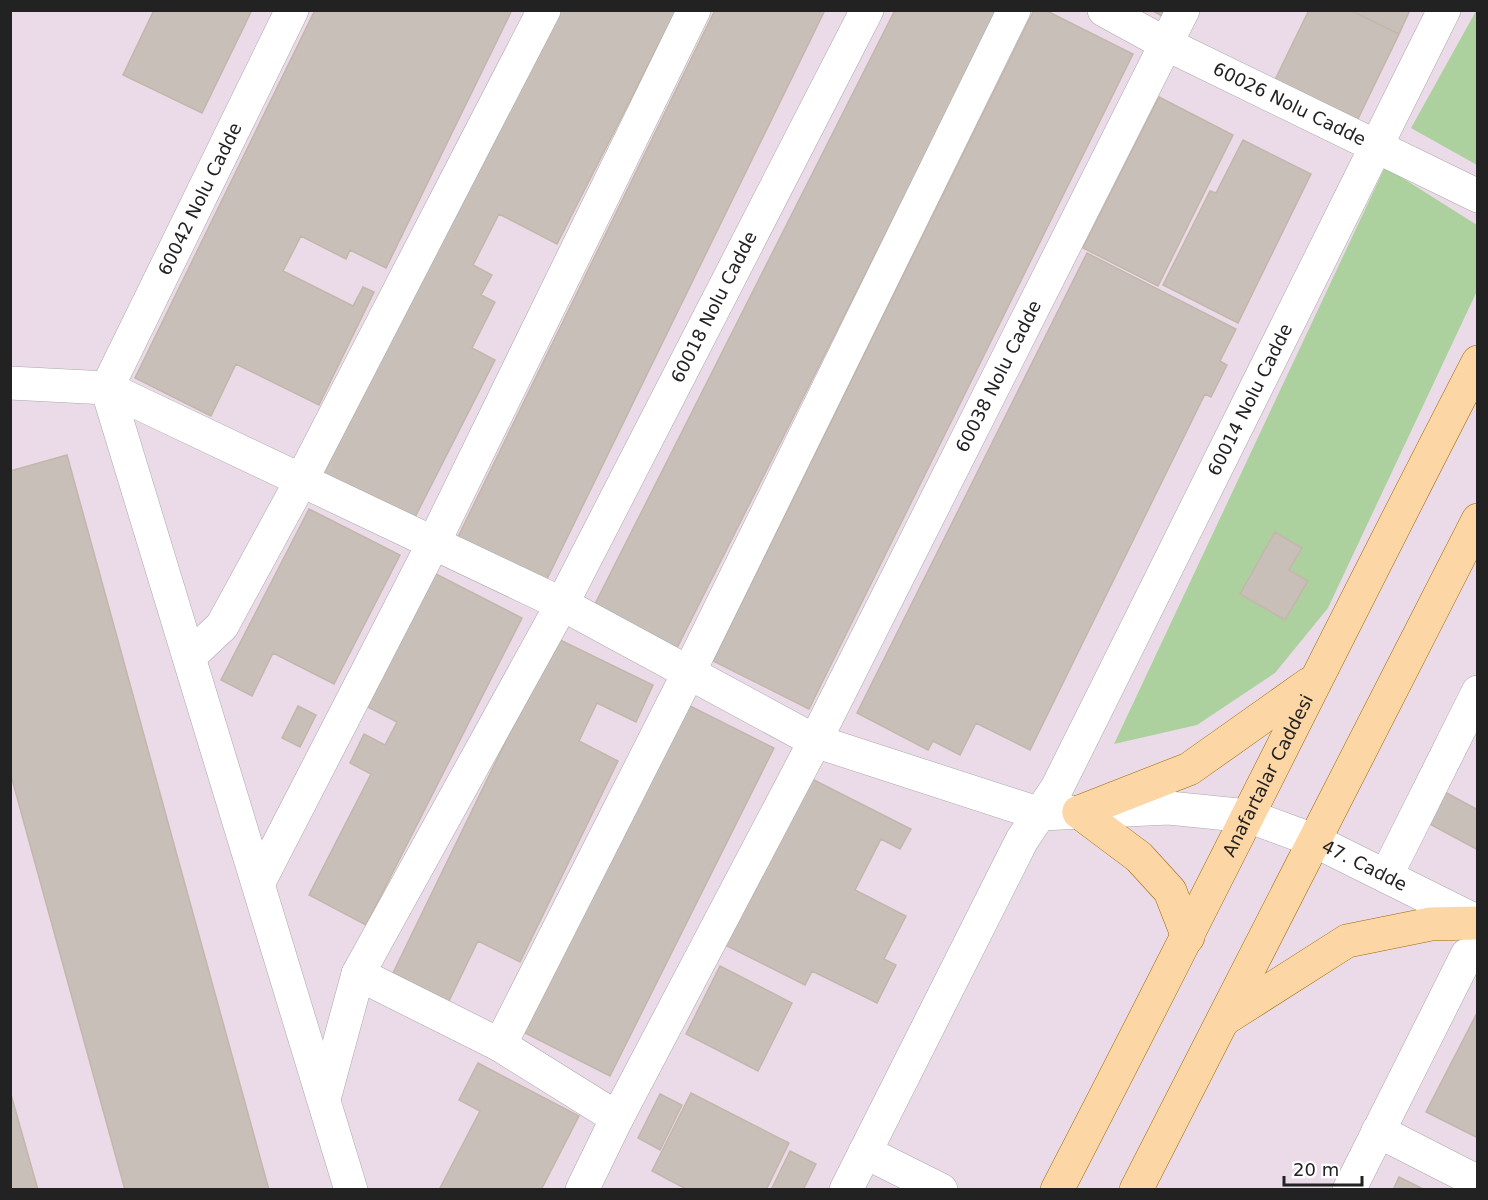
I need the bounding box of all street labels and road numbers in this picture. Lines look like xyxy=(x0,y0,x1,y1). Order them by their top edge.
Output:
street label: 60026 Nolu Cadde xyxy=(1210,58,1369,150)
street label: 60042 Nolu Cadde xyxy=(153,119,246,278)
street label: 60018 Nolu Cadde xyxy=(666,228,761,386)
street label: 60038 Nolu Cadde xyxy=(951,297,1045,456)
street label: 60014 Nolu Cadde xyxy=(1203,320,1296,479)
street label: Anafartalar Caddesi xyxy=(1218,691,1317,860)
street label: 47. Cadde xyxy=(1319,835,1410,895)

